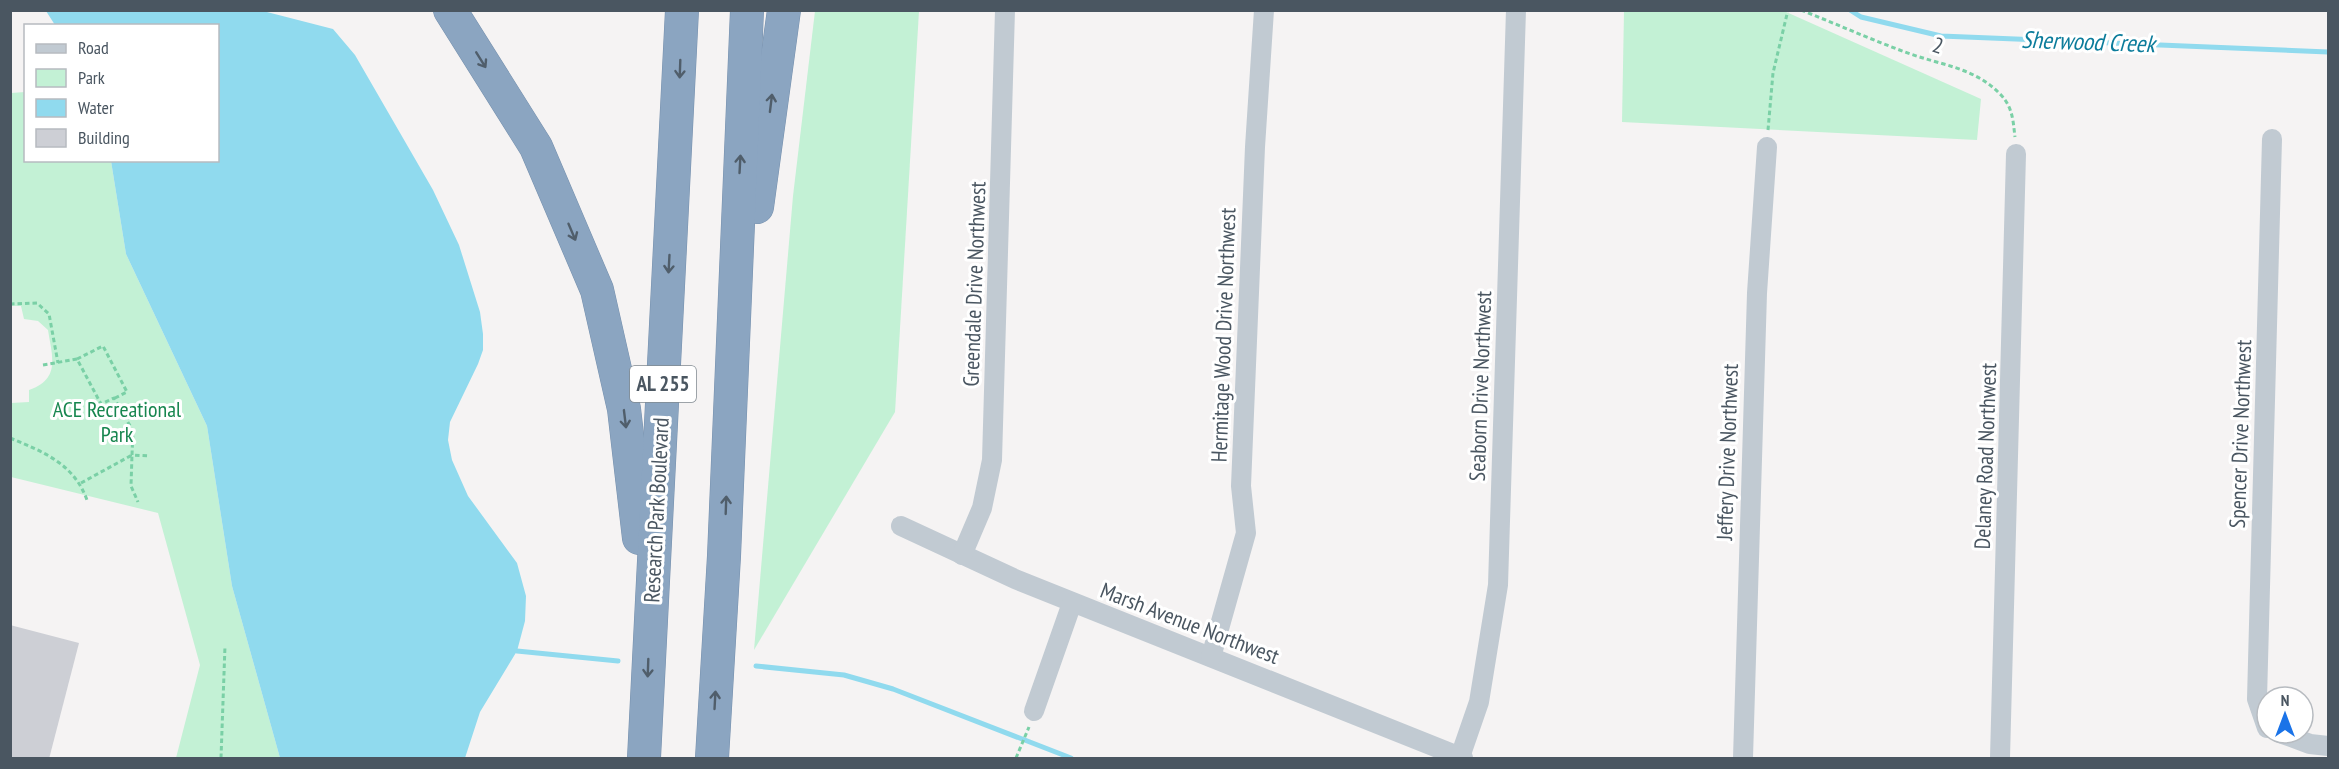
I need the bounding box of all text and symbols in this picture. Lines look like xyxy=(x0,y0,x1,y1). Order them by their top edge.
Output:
legend xyxy=(24,24,219,162)
water label: Sherwood Creek xyxy=(2021,24,2158,59)
street label: 2 xyxy=(1929,30,1947,60)
text: Road xyxy=(78,36,109,59)
one-way arrow xyxy=(476,51,488,68)
one-way arrow xyxy=(674,58,685,78)
text: Park xyxy=(78,66,105,89)
one-way arrow xyxy=(766,94,777,113)
text: Water xyxy=(78,96,114,119)
text: Building xyxy=(78,126,130,149)
one-way arrow xyxy=(735,154,746,174)
street label: Greendale Drive Northwest xyxy=(956,181,992,387)
street label: Hermitage Wood Drive Northwest xyxy=(1205,207,1241,463)
one-way arrow xyxy=(567,222,578,241)
one-way arrow xyxy=(664,253,675,273)
street label: Seaborn Drive Northwest xyxy=(1463,290,1497,482)
street label: Spencer Drive Northwest xyxy=(2223,339,2257,529)
street label: Delaney Road Northwest xyxy=(1968,362,2002,550)
street label: Jeffery Drive Northwest xyxy=(1710,363,1744,542)
road number: AL 255 xyxy=(630,366,696,402)
park label: ACE Recreational Park xyxy=(53,395,182,448)
one-way arrow xyxy=(620,408,631,428)
street label: Research Park Boulevard xyxy=(637,417,675,603)
one-way arrow xyxy=(720,496,731,516)
street label: Marsh Avenue Northwest xyxy=(1097,576,1283,670)
one-way arrow xyxy=(642,658,653,678)
north arrow xyxy=(2255,685,2315,745)
text: N xyxy=(2281,690,2289,710)
one-way arrow xyxy=(710,691,721,711)

